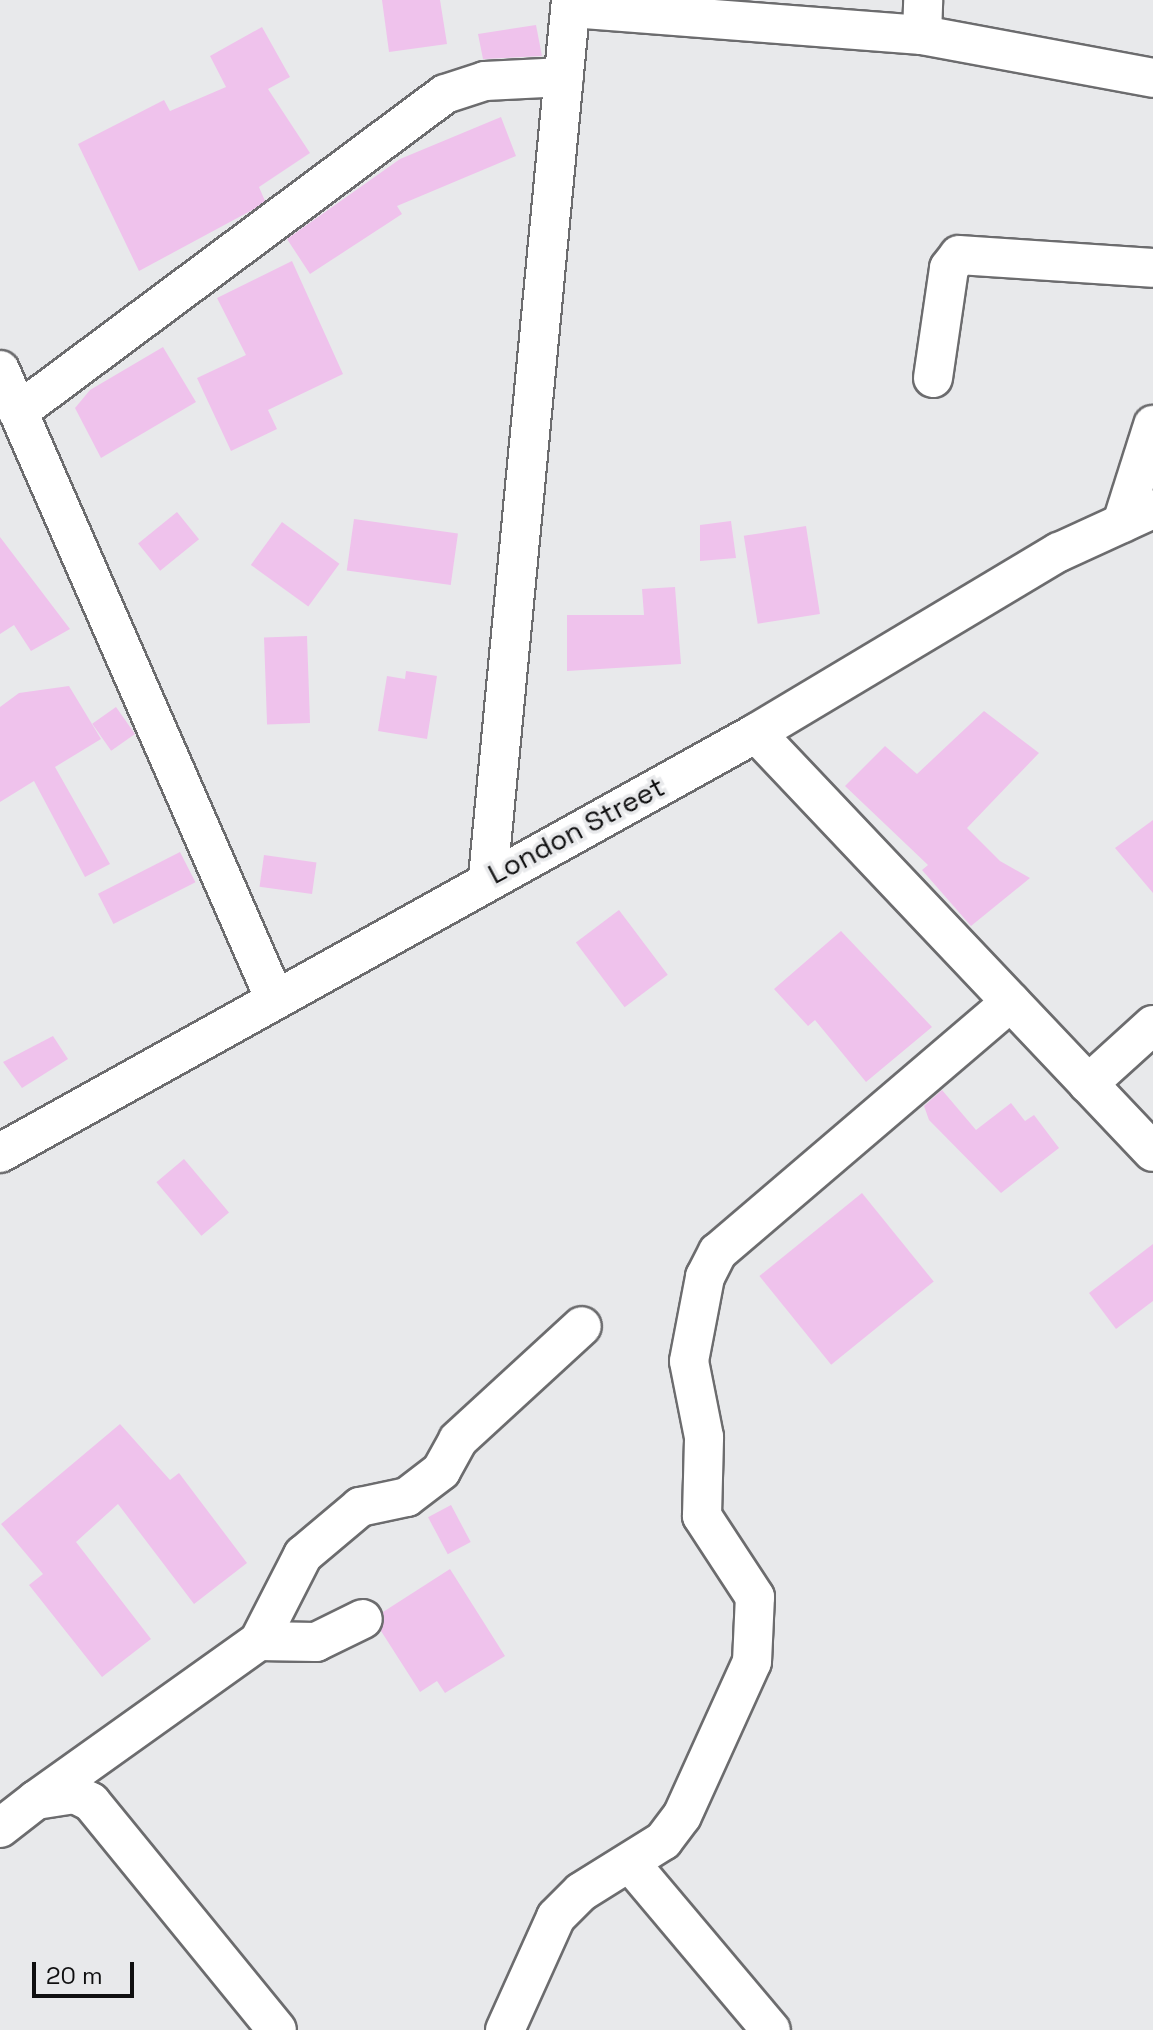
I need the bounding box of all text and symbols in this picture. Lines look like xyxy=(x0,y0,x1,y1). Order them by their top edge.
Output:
street label: London Street xyxy=(482,769,670,891)
scale bar xyxy=(36,1946,138,1996)
text: 20 m xyxy=(46,1960,103,1991)

